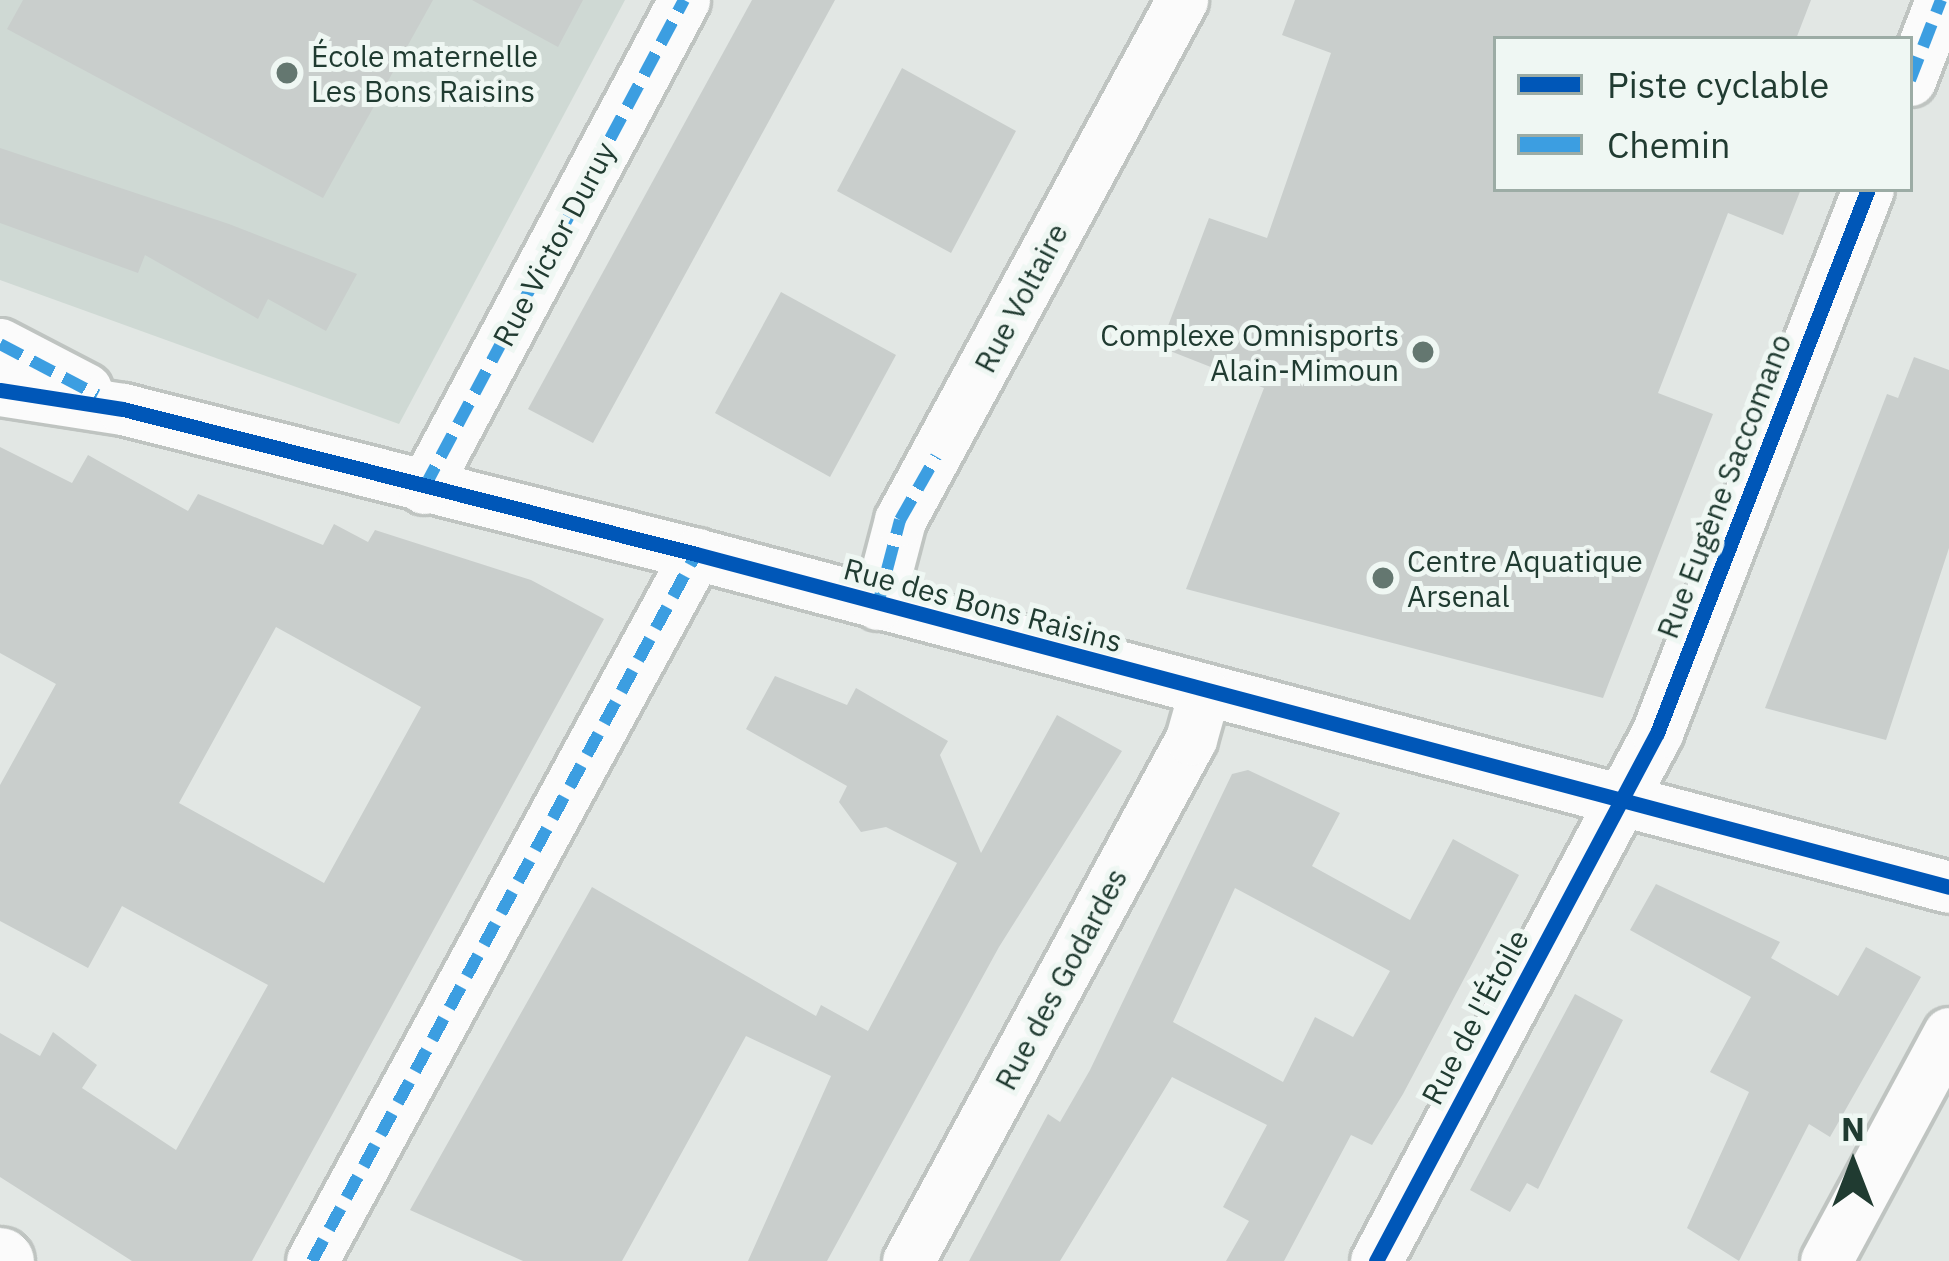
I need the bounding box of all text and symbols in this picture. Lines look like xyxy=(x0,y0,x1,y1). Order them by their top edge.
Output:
legend xyxy=(1493,36,1913,192)
place label: École maternelle Les Bons Raisins xyxy=(311,38,538,109)
marker: École maternelle Les Bons Raisins xyxy=(274,60,300,86)
text: Piste cyclable xyxy=(1607,61,1829,108)
text: Chemin xyxy=(1607,121,1730,168)
street label: Rue Victor Duruy xyxy=(485,136,623,352)
street label: Rue Voltaire xyxy=(967,217,1075,379)
place label: Complexe Omnisports Alain-Mimoun xyxy=(1100,317,1399,388)
street label: Rue Eugène Saccomano xyxy=(1649,329,1799,643)
marker: Complexe Omnisports Alain-Mimoun xyxy=(1410,339,1436,365)
place label: Centre Aquatique Arsenal xyxy=(1407,543,1643,614)
street label: Rue des Bons Raisins xyxy=(840,551,1126,659)
marker: Centre Aquatique Arsenal xyxy=(1370,565,1396,591)
street label: Rue des Godardes xyxy=(987,862,1135,1096)
street label: Rue de l'Étoile xyxy=(1414,923,1536,1111)
north arrow xyxy=(1793,1105,1913,1225)
text: N xyxy=(1841,1107,1865,1150)

